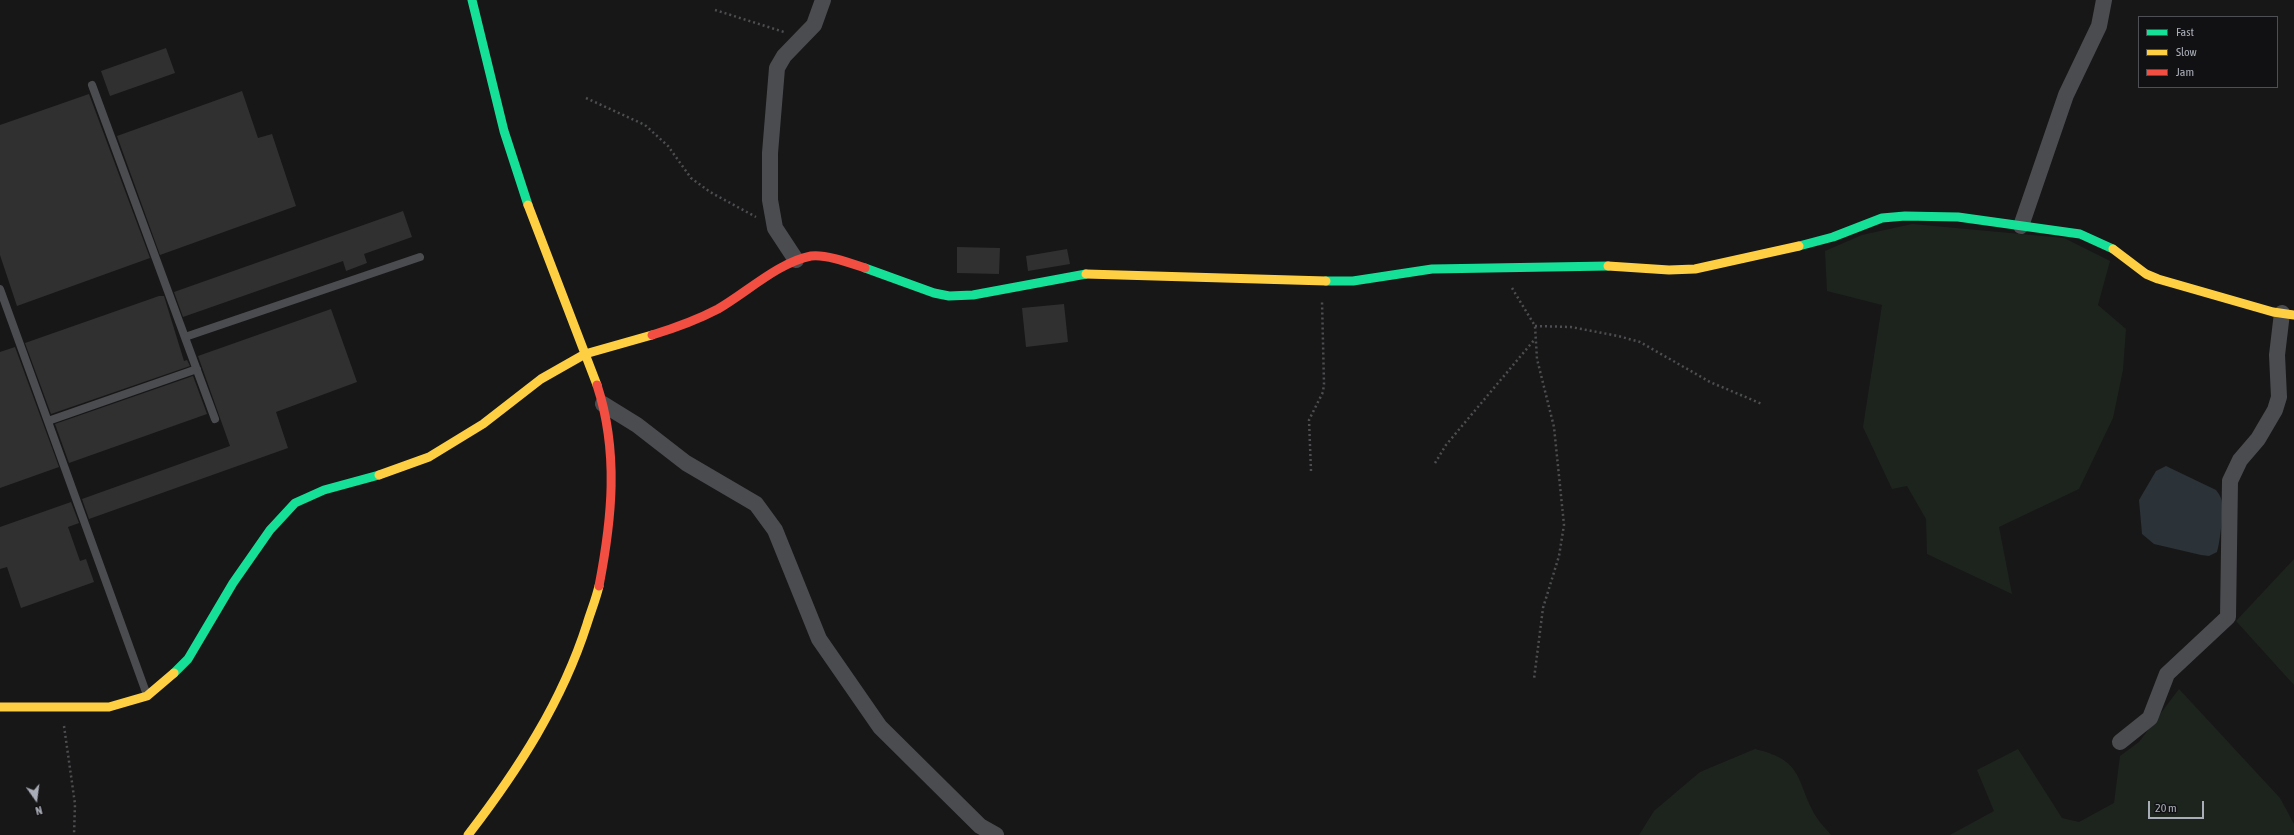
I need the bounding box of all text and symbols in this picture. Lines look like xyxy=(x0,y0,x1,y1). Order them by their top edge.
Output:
legend xyxy=(2138,16,2278,88)
text: Fast xyxy=(2176,25,2194,39)
text: Slow xyxy=(2176,45,2197,59)
text: Jam xyxy=(2176,65,2194,79)
north arrow xyxy=(16,779,56,819)
scale bar xyxy=(2150,793,2206,819)
text: 20 m xyxy=(2155,801,2177,815)
text: N xyxy=(34,804,44,817)

